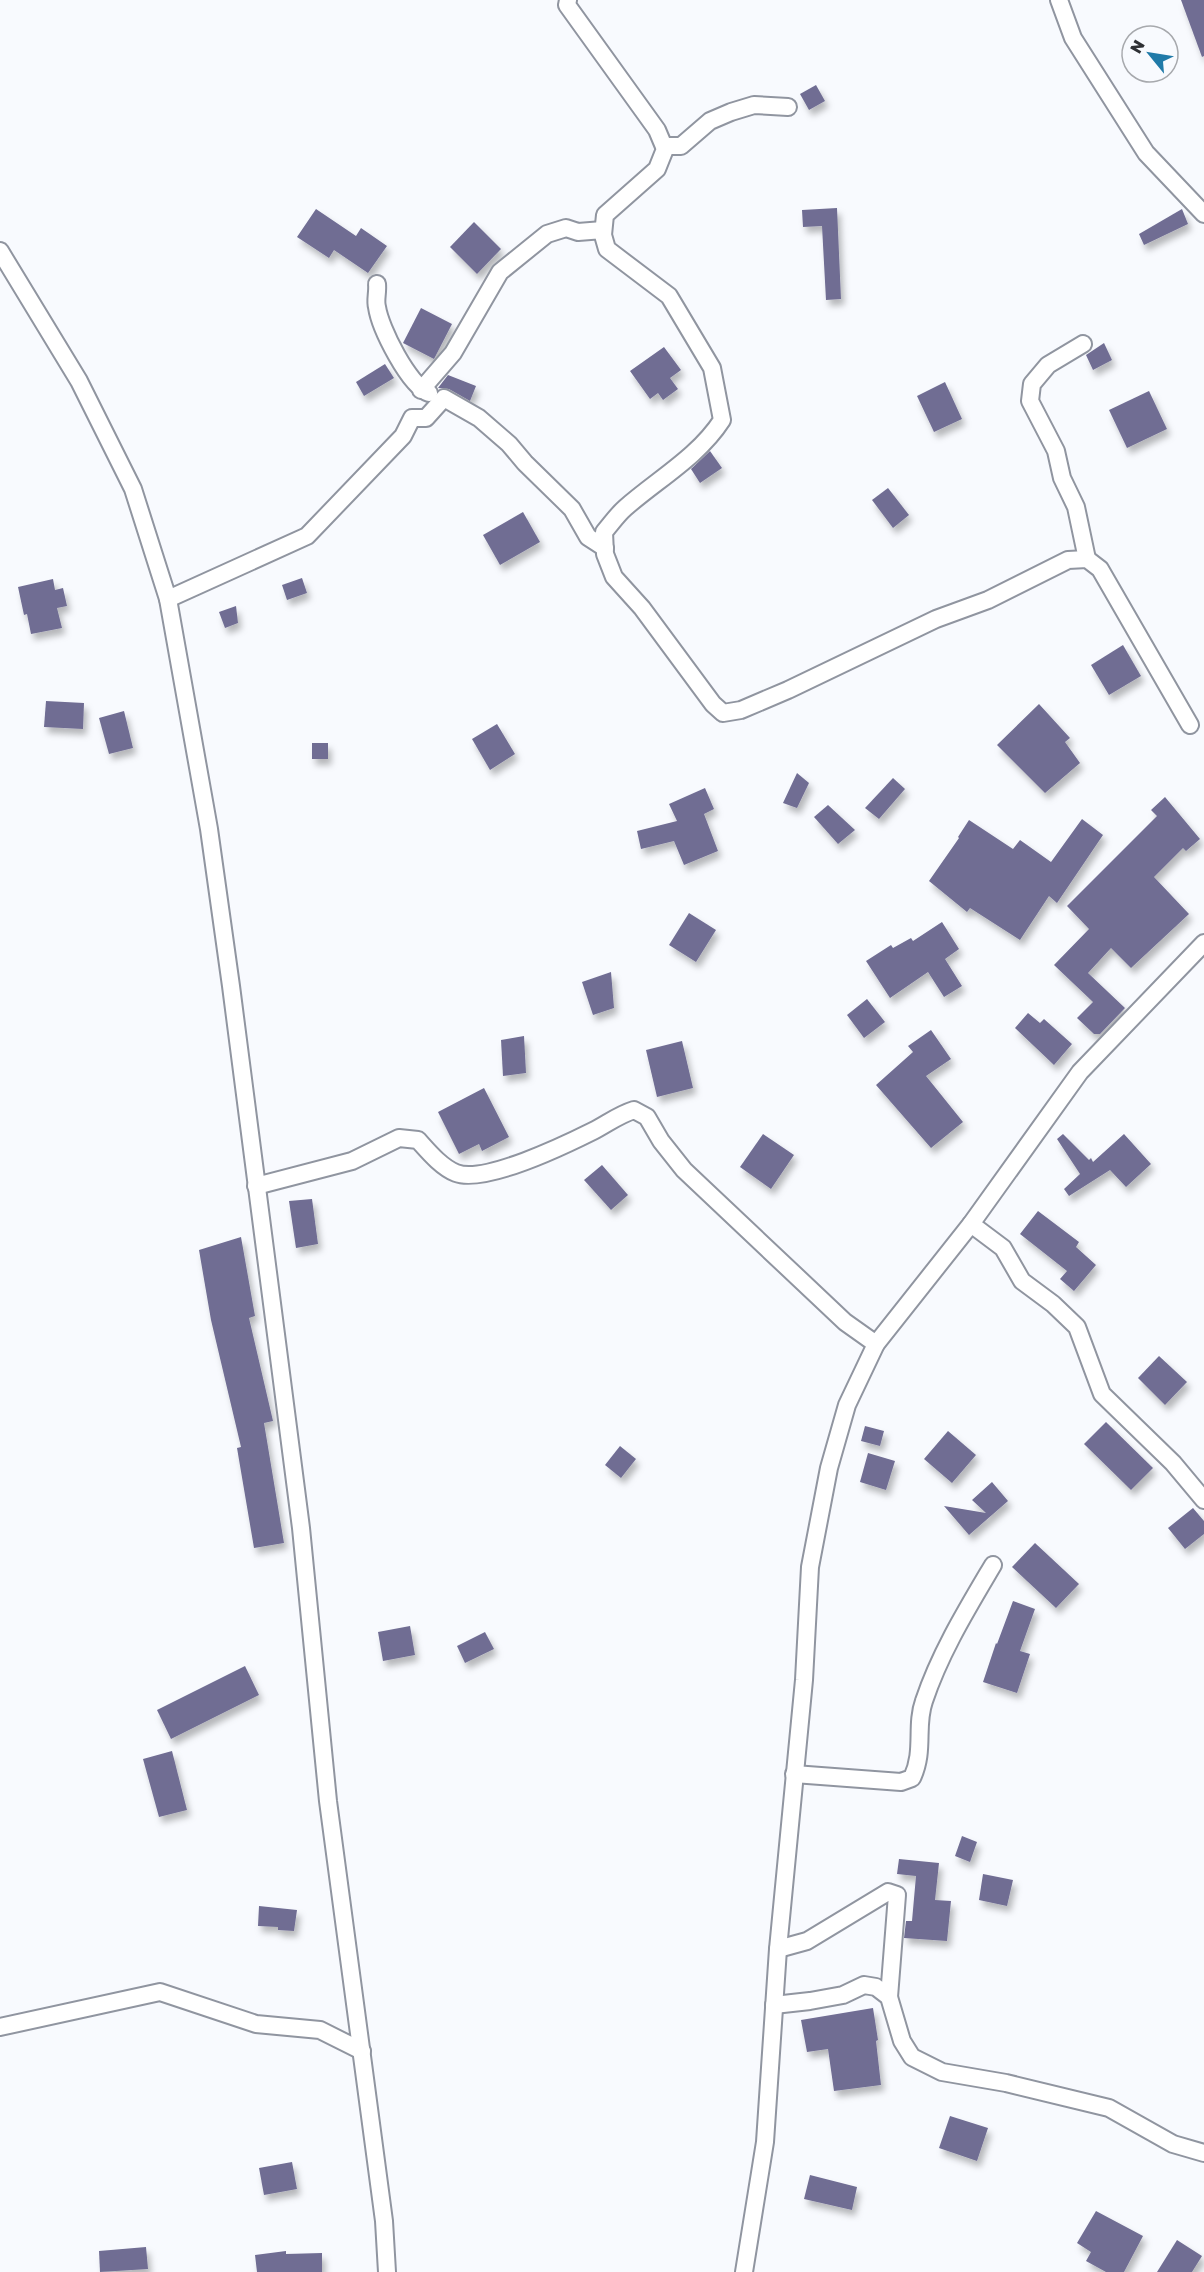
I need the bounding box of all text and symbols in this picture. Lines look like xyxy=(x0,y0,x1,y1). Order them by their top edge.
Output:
north arrow xyxy=(1120,24,1180,84)
text: N xyxy=(1125,36,1149,57)

